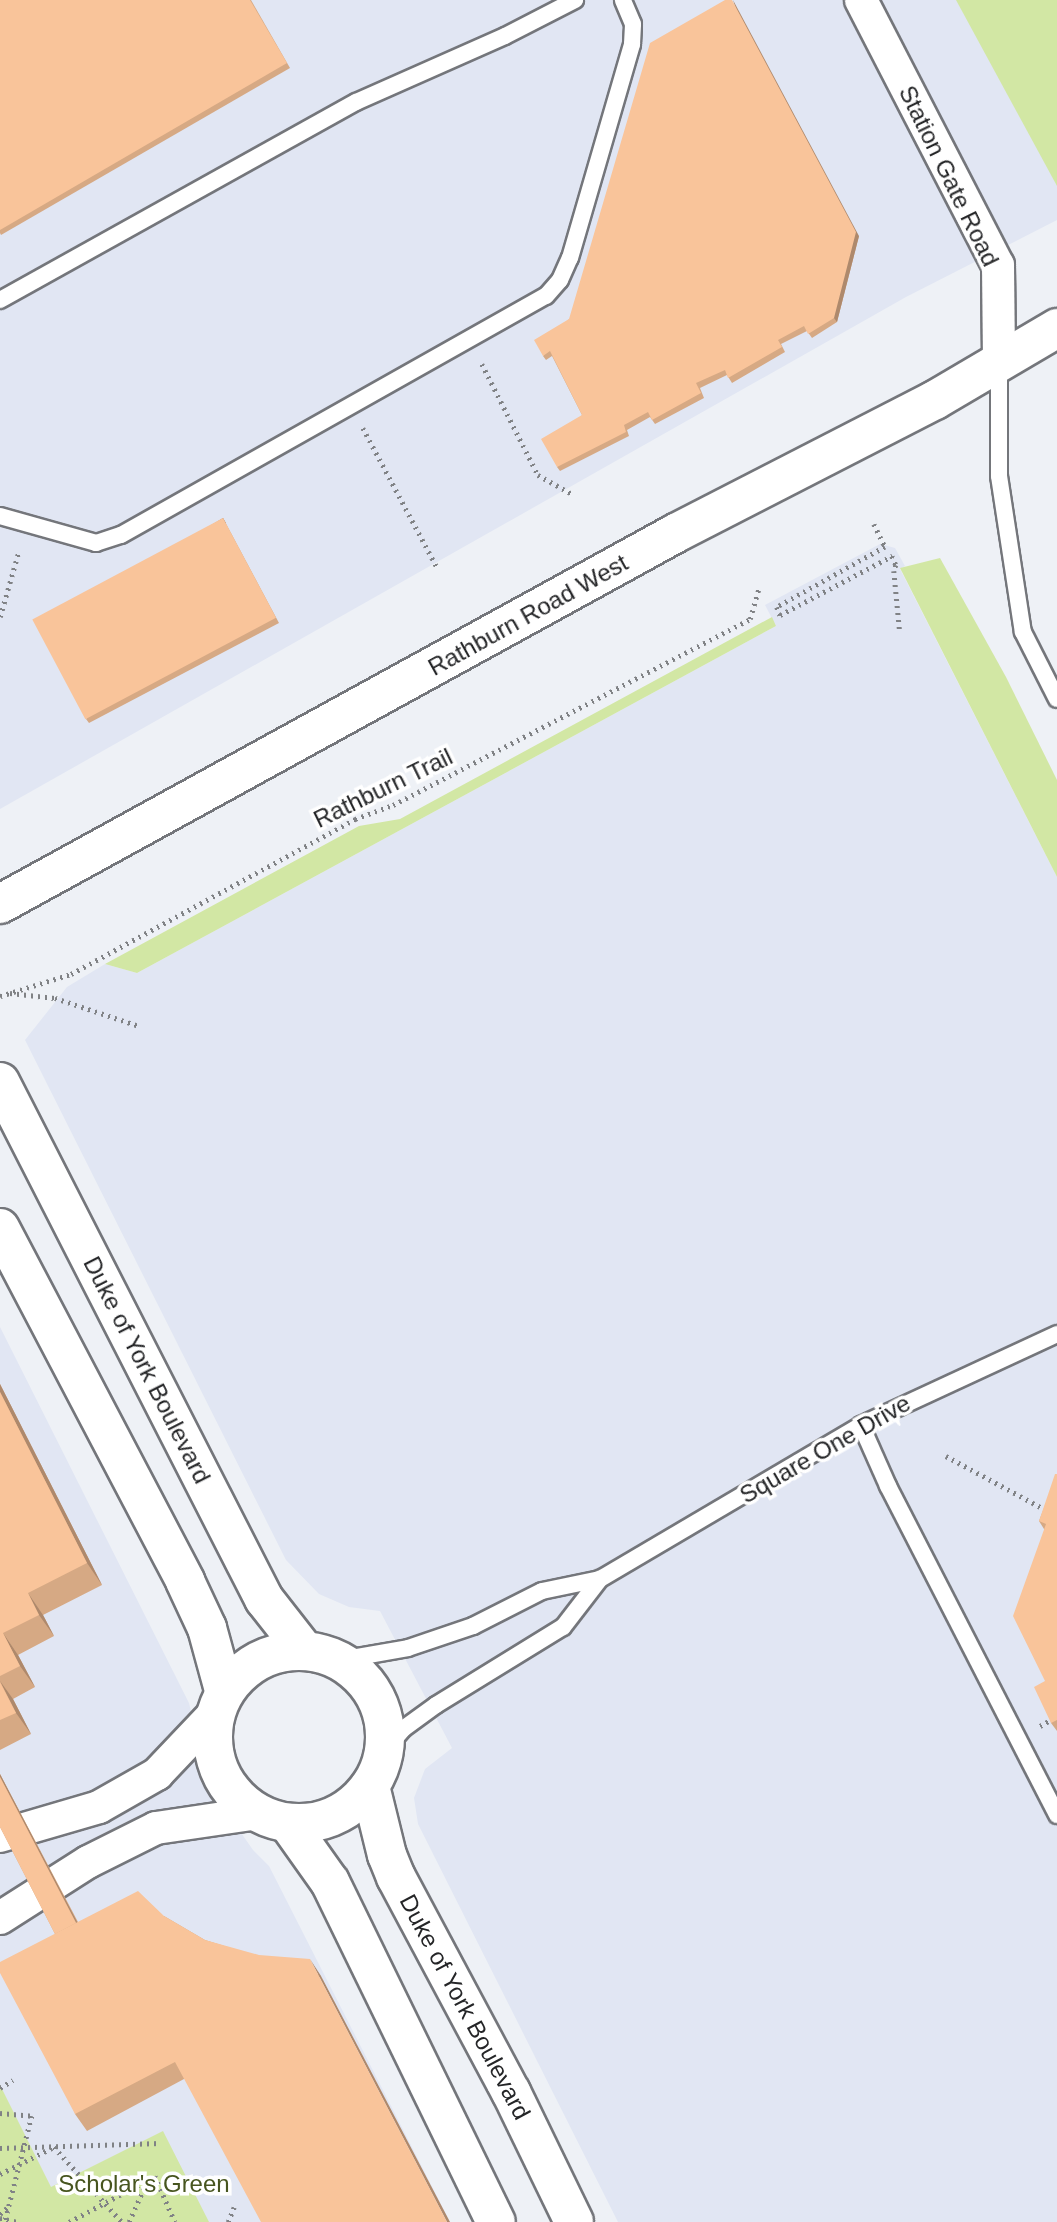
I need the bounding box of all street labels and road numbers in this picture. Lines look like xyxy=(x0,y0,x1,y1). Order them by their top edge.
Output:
street label: Station Gate Road xyxy=(893,81,1005,271)
street label: Rathburn Road West xyxy=(423,548,633,682)
street label: Rathburn Trail xyxy=(309,742,457,834)
street label: Duke of York Boulevard xyxy=(77,1252,217,1488)
street label: Square One Drive xyxy=(735,1389,915,1509)
street label: Duke of York Boulevard xyxy=(393,1889,537,2125)

